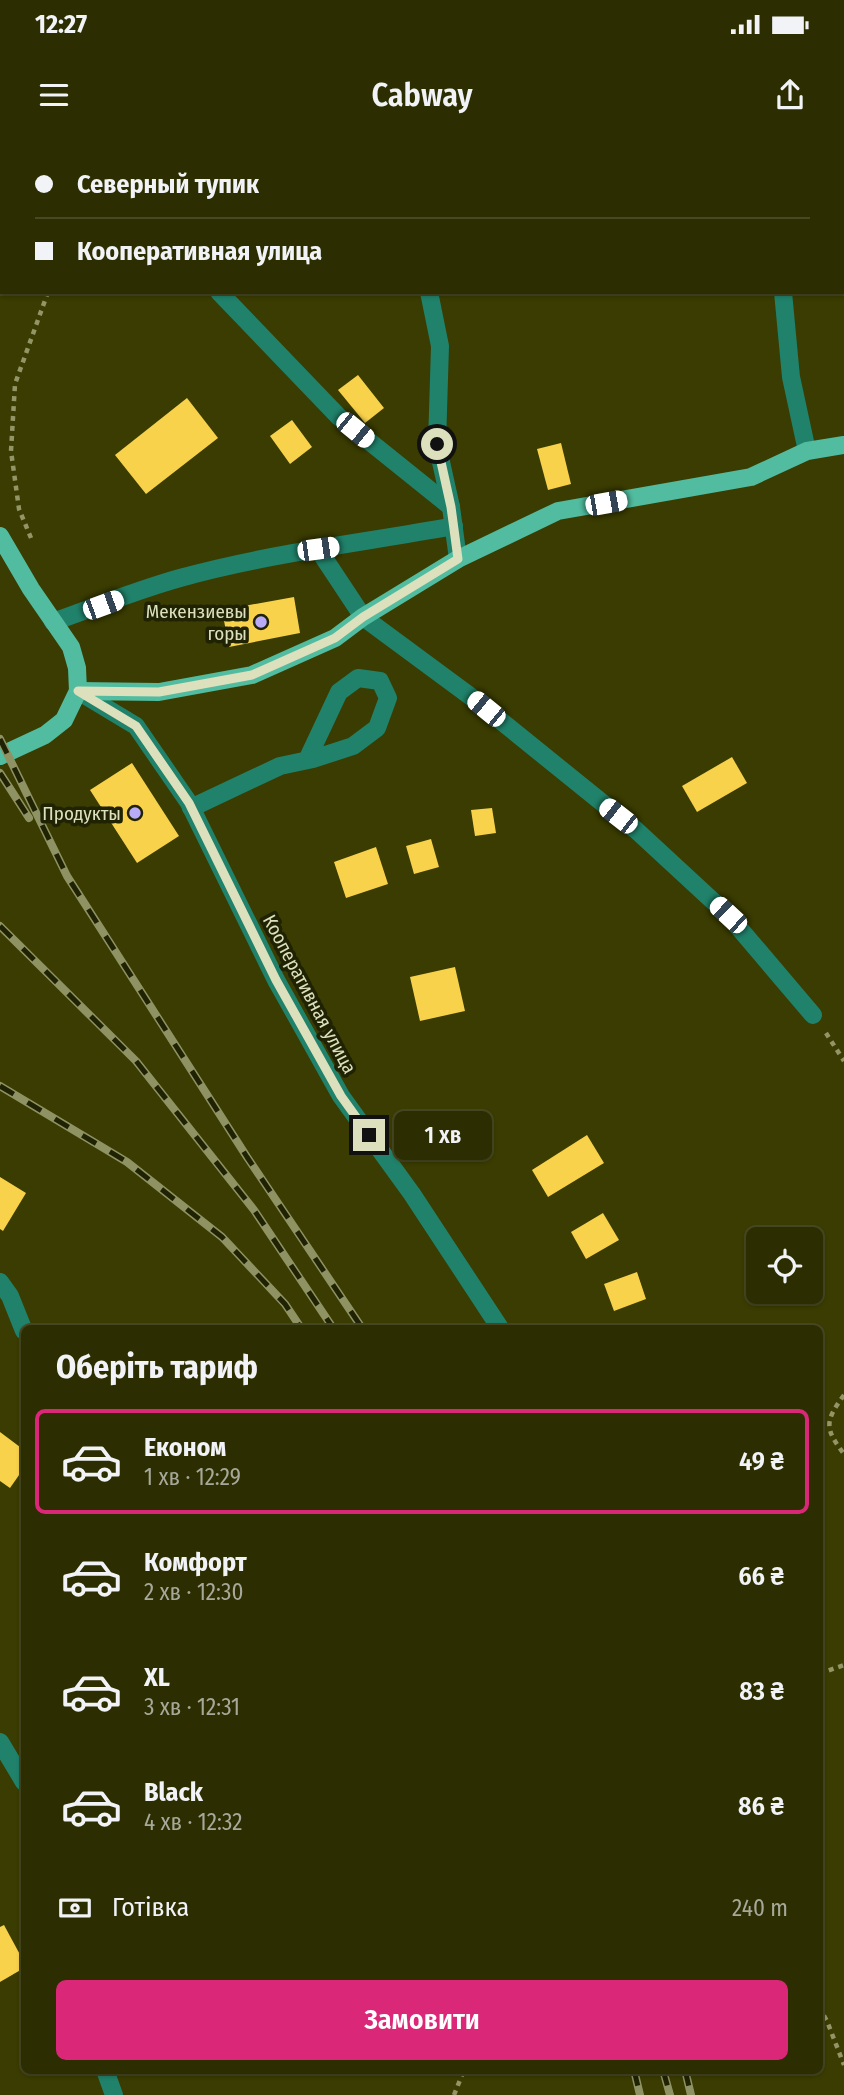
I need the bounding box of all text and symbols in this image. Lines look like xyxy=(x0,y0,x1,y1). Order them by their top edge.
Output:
text: 12:27 xyxy=(35,9,87,40)
icon: menu xyxy=(35,76,73,114)
text: Cabway xyxy=(371,76,473,114)
icon: share xyxy=(771,76,809,114)
text: Северный тупик xyxy=(77,169,259,200)
text: Кооперативная улица xyxy=(77,236,322,267)
car xyxy=(333,409,378,451)
route start xyxy=(421,428,453,460)
car xyxy=(584,489,629,517)
car xyxy=(296,536,341,562)
car xyxy=(80,588,127,622)
place label: Мекензиевы горы xyxy=(146,600,247,645)
marker: Мекензиевы горы xyxy=(253,614,269,630)
car xyxy=(464,688,509,730)
car xyxy=(595,795,642,837)
place label: Продукты xyxy=(42,802,121,825)
marker: Продукты xyxy=(127,805,143,821)
car xyxy=(706,893,751,937)
street label: Кооперативная улица xyxy=(258,911,361,1078)
callout: 1 хв xyxy=(394,1110,492,1160)
route end xyxy=(353,1119,385,1151)
text: 1 хв xyxy=(425,1121,461,1149)
map controls xyxy=(746,1227,823,1304)
button: locate xyxy=(746,1227,823,1304)
text: Оберіть тариф xyxy=(56,1348,258,1386)
icon: car xyxy=(60,1430,123,1493)
text: Економ xyxy=(144,1432,226,1463)
text: 49 ₴ xyxy=(739,1446,784,1477)
text: 1 хв · 12:29 xyxy=(144,1463,241,1491)
icon: car xyxy=(60,1545,123,1608)
text: Комфорт xyxy=(144,1547,247,1578)
text: 66 ₴ xyxy=(738,1561,784,1592)
text: 2 хв · 12:30 xyxy=(144,1578,243,1606)
icon: car xyxy=(60,1660,123,1723)
text: XL xyxy=(144,1662,170,1693)
text: 83 ₴ xyxy=(739,1676,784,1707)
text: 3 хв · 12:31 xyxy=(144,1693,240,1721)
icon: car xyxy=(60,1775,123,1838)
text: Black xyxy=(144,1777,203,1808)
text: 86 ₴ xyxy=(738,1791,784,1822)
text: 4 хв · 12:32 xyxy=(144,1808,242,1836)
icon: cash xyxy=(56,1889,94,1927)
text: Готівка xyxy=(112,1892,189,1923)
text: 240 m xyxy=(732,1894,788,1922)
button: Замовити xyxy=(56,1980,788,2060)

